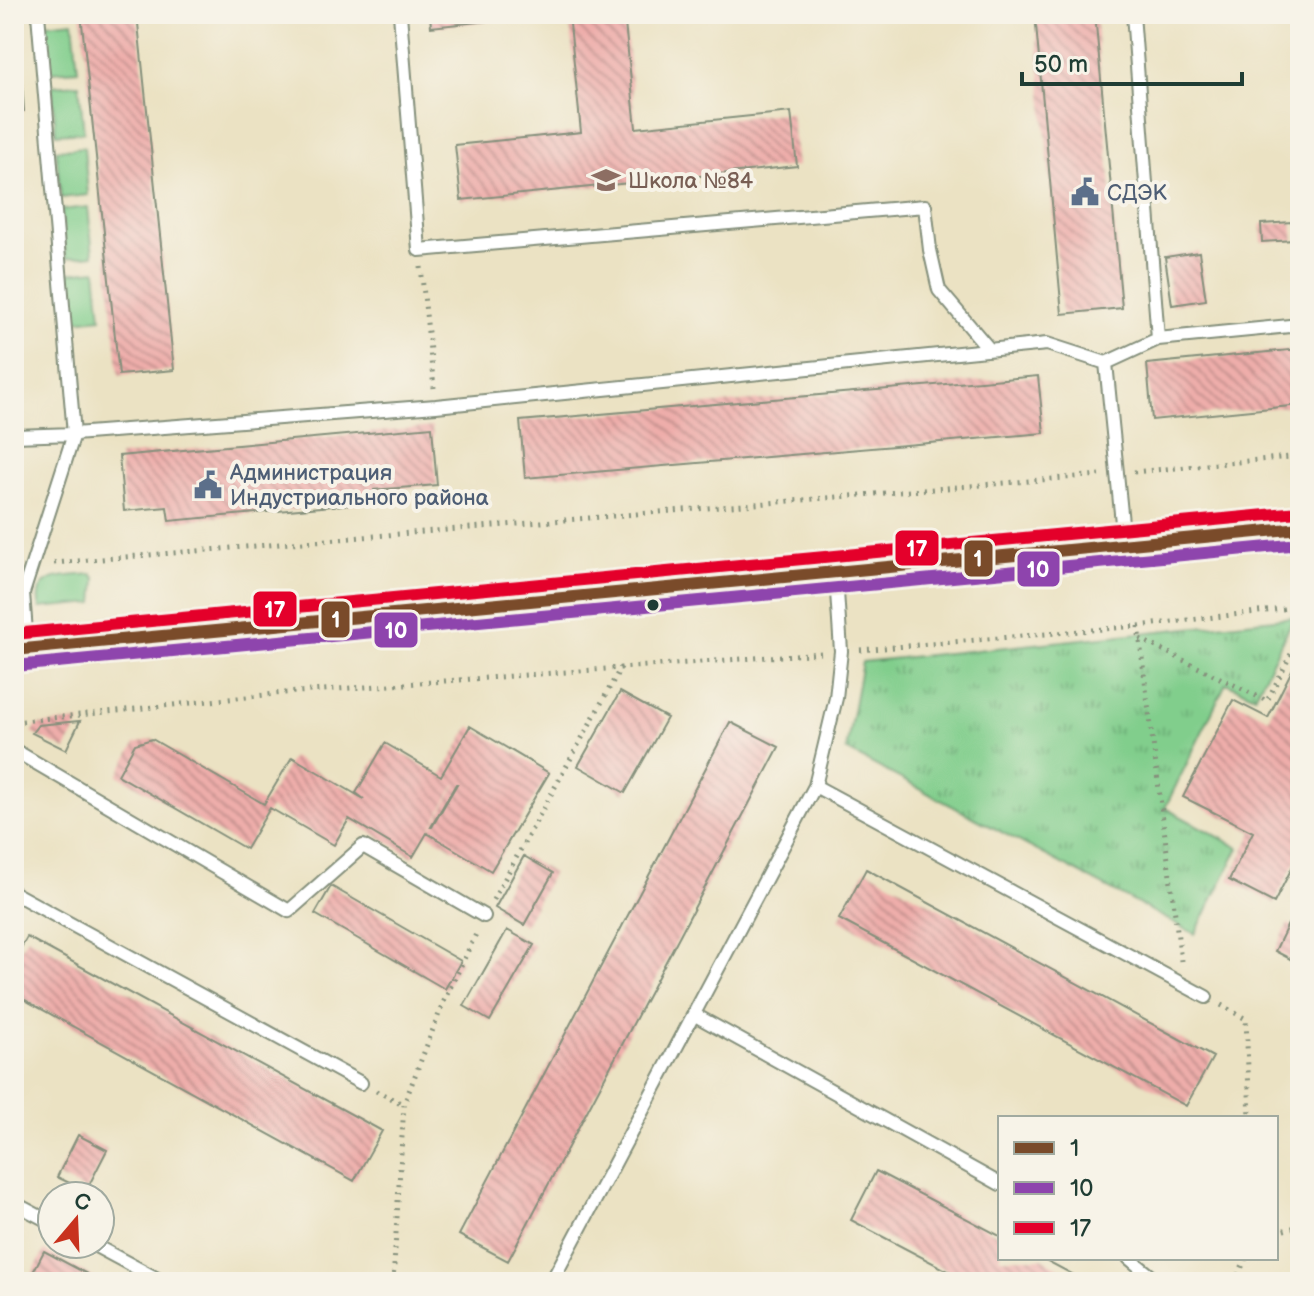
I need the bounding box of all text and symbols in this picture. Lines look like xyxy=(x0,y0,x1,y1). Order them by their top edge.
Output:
scale bar xyxy=(1022,36,1242,86)
text: 50 m xyxy=(1034,50,1088,79)
school or university icon: Школа №84 xyxy=(591,165,621,195)
place label: Школа №84 xyxy=(628,168,754,195)
public building icon: СДЭК xyxy=(1070,177,1100,207)
place label: СДЭК xyxy=(1107,180,1167,207)
place label: Администрация Индустриального района xyxy=(229,460,489,512)
public building icon: Администрация Индустриального района xyxy=(193,470,223,500)
line badge: 17 xyxy=(894,529,940,567)
text: 17 xyxy=(906,536,928,563)
line badge: 1 xyxy=(963,539,994,578)
text: 1 xyxy=(973,546,983,573)
line badge: 10 xyxy=(1016,550,1061,588)
text: 10 xyxy=(1027,557,1049,584)
line badge: 17 xyxy=(252,590,298,628)
text: 17 xyxy=(264,597,286,624)
unlabelled marker xyxy=(645,597,661,613)
line badge: 1 xyxy=(320,600,351,639)
text: 1 xyxy=(331,607,341,634)
line badge: 10 xyxy=(373,611,419,649)
text: 10 xyxy=(385,618,407,645)
legend xyxy=(998,1116,1278,1260)
text: 1 xyxy=(1070,1134,1079,1163)
text: 10 xyxy=(1070,1174,1093,1203)
north arrow xyxy=(36,1180,116,1260)
text: С xyxy=(70,1187,94,1218)
text: 17 xyxy=(1070,1214,1091,1243)

